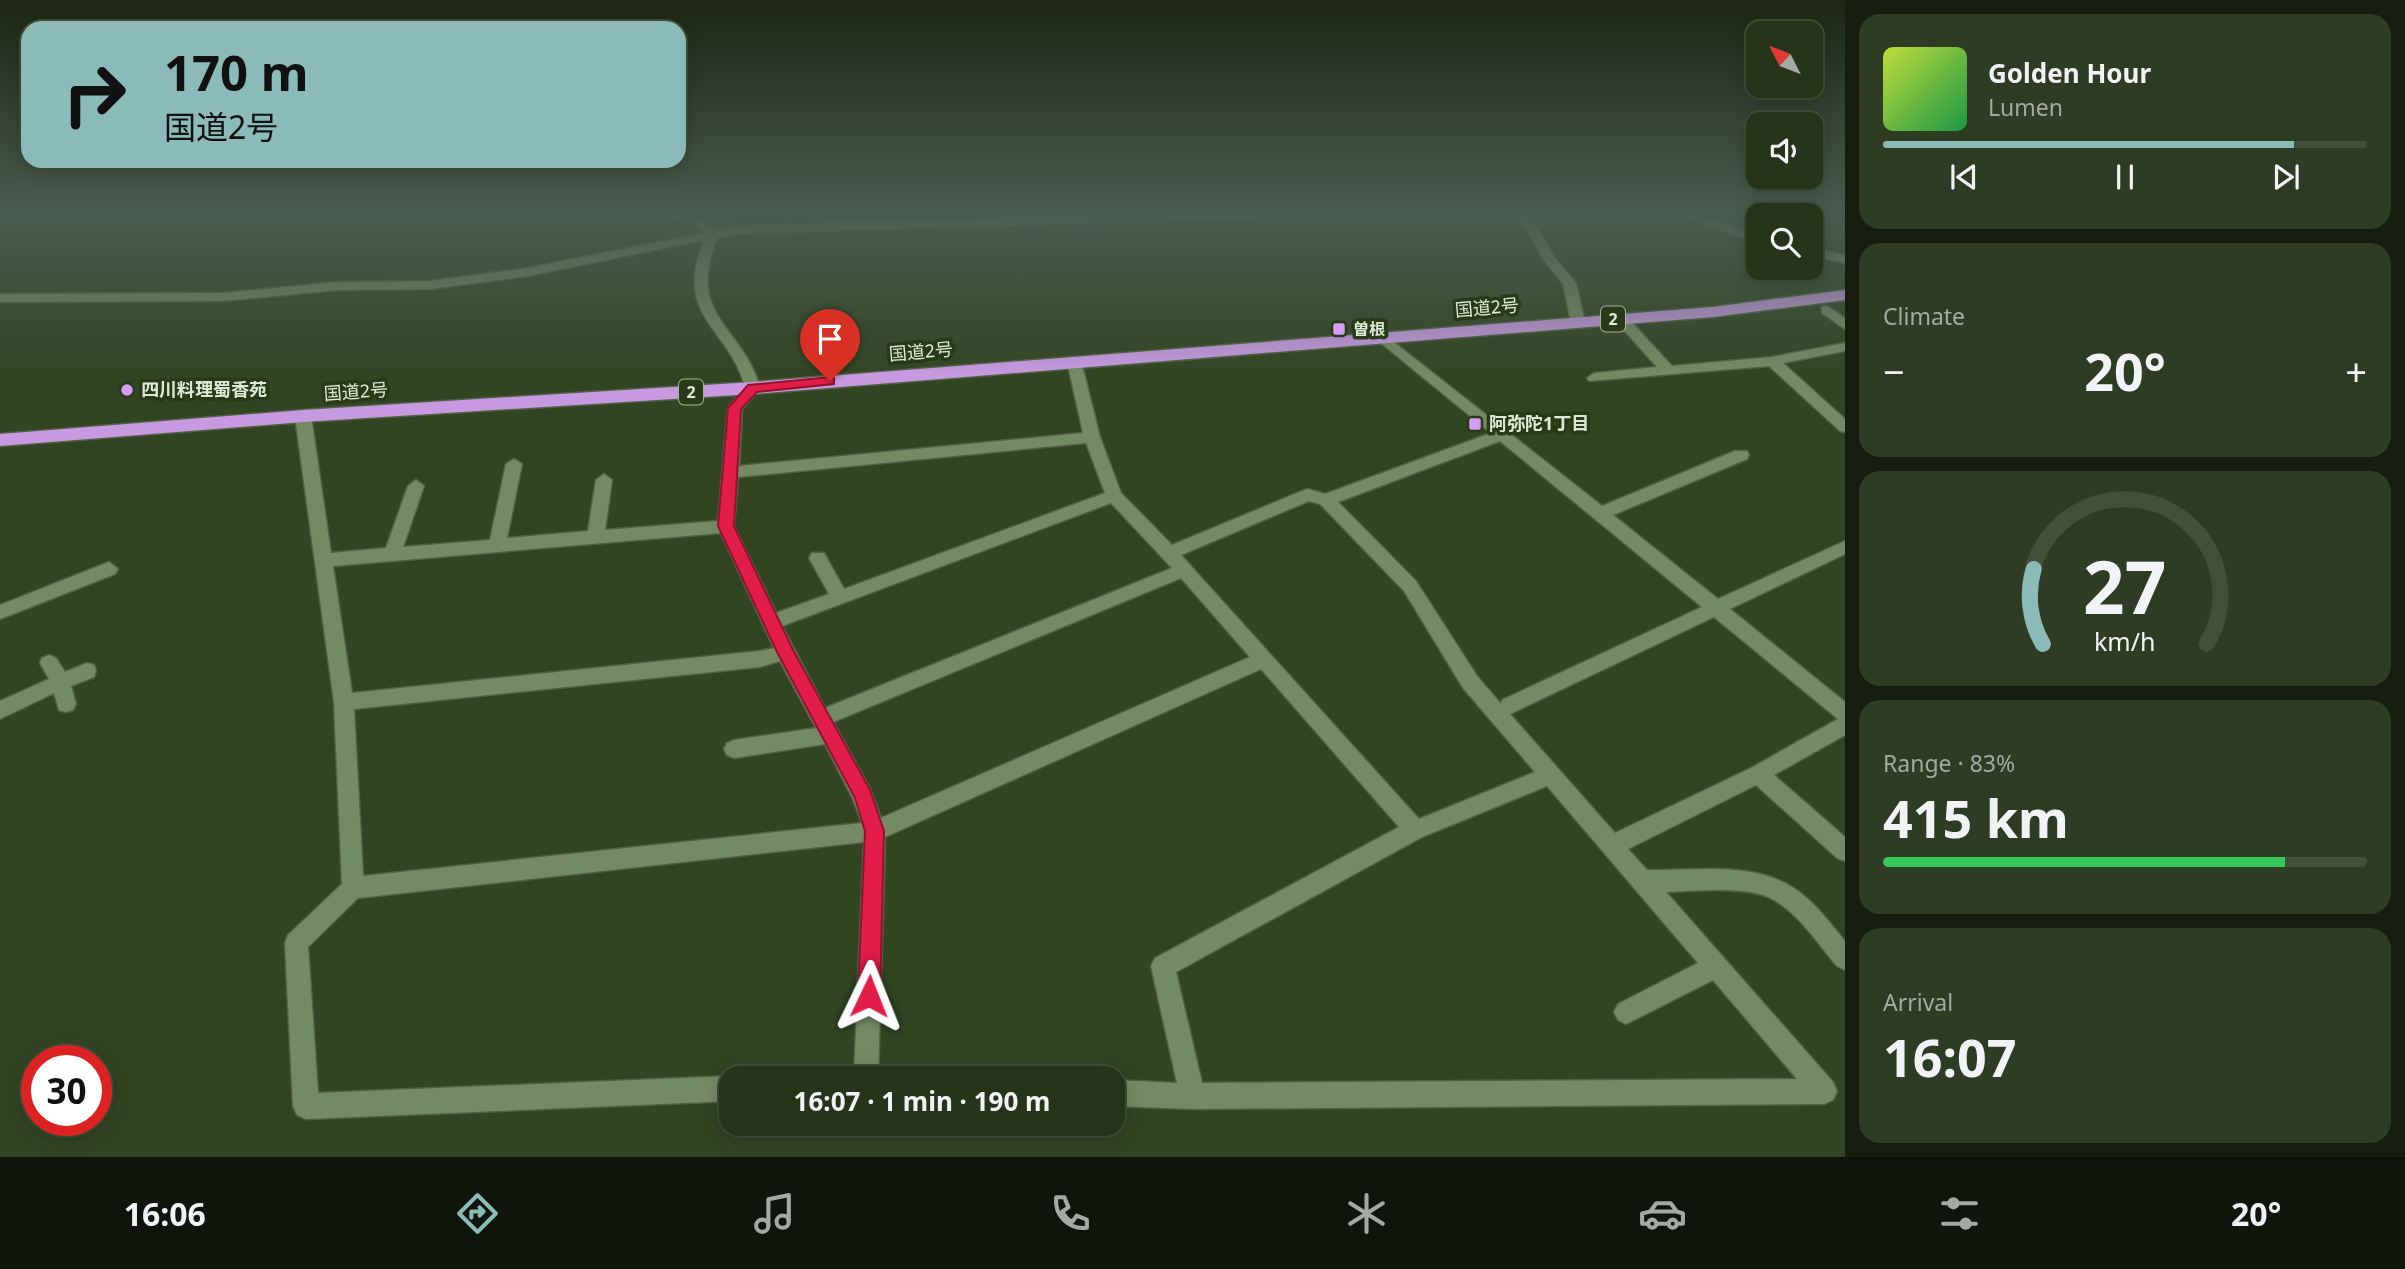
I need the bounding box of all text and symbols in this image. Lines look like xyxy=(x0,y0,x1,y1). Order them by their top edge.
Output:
north arrow xyxy=(1746,21,1824,98)
map controls xyxy=(1746,21,1823,280)
text: 170 m xyxy=(164,39,309,105)
icon: right xyxy=(49,49,140,140)
text: Golden Hour xyxy=(1988,55,2151,91)
text: Lumen xyxy=(1988,91,2063,123)
text: 国道2号 xyxy=(164,105,278,148)
button: sound xyxy=(1746,112,1823,189)
icon: previous xyxy=(1945,158,1983,196)
icon: pause xyxy=(2106,158,2144,196)
icon: next xyxy=(2267,158,2305,196)
button: search xyxy=(1746,203,1823,280)
street label: 国道2号 xyxy=(1454,292,1520,322)
text: Climate xyxy=(1883,300,1965,332)
road number: 2 xyxy=(1601,306,1625,332)
pin xyxy=(800,309,860,381)
place label: 曽根 xyxy=(1353,318,1385,340)
icon: arrive xyxy=(811,320,849,358)
marker: 曽根 xyxy=(1331,321,1347,337)
text: 20° xyxy=(2084,335,2166,406)
street label: 国道2号 xyxy=(888,336,954,366)
text: − xyxy=(1883,345,1905,397)
text: + xyxy=(2345,345,2367,397)
place label: 四川料理蜀香苑 xyxy=(141,377,267,401)
street label: 国道2号 xyxy=(323,377,389,405)
road number: 2 xyxy=(679,380,703,404)
marker: 四川料理蜀香苑 xyxy=(119,382,135,398)
place label: 阿弥陀1丁目 xyxy=(1489,411,1589,435)
marker: 阿弥陀1丁目 xyxy=(1467,416,1483,432)
text: 27 xyxy=(2083,537,2167,636)
text: km/h xyxy=(2094,624,2156,658)
text: Range · 83% xyxy=(1883,747,2015,779)
text: 415 km xyxy=(1883,782,2069,853)
position arrow xyxy=(832,959,906,1033)
text: Arrival xyxy=(1883,986,1953,1018)
text: 16:07 xyxy=(1883,1021,2017,1092)
speed limit sign: 30 xyxy=(21,1045,112,1136)
text: 16:07 · 1 min · 190 m xyxy=(794,1083,1050,1119)
icon: directions xyxy=(453,1189,502,1238)
icon: music xyxy=(750,1189,799,1238)
icon: phone xyxy=(1046,1189,1095,1238)
icon: climate xyxy=(1342,1189,1391,1238)
icon: car xyxy=(1638,1189,1687,1238)
icon: filters xyxy=(1935,1189,1984,1238)
text: 16:06 xyxy=(124,1192,206,1235)
text: 20° xyxy=(2231,1192,2281,1235)

